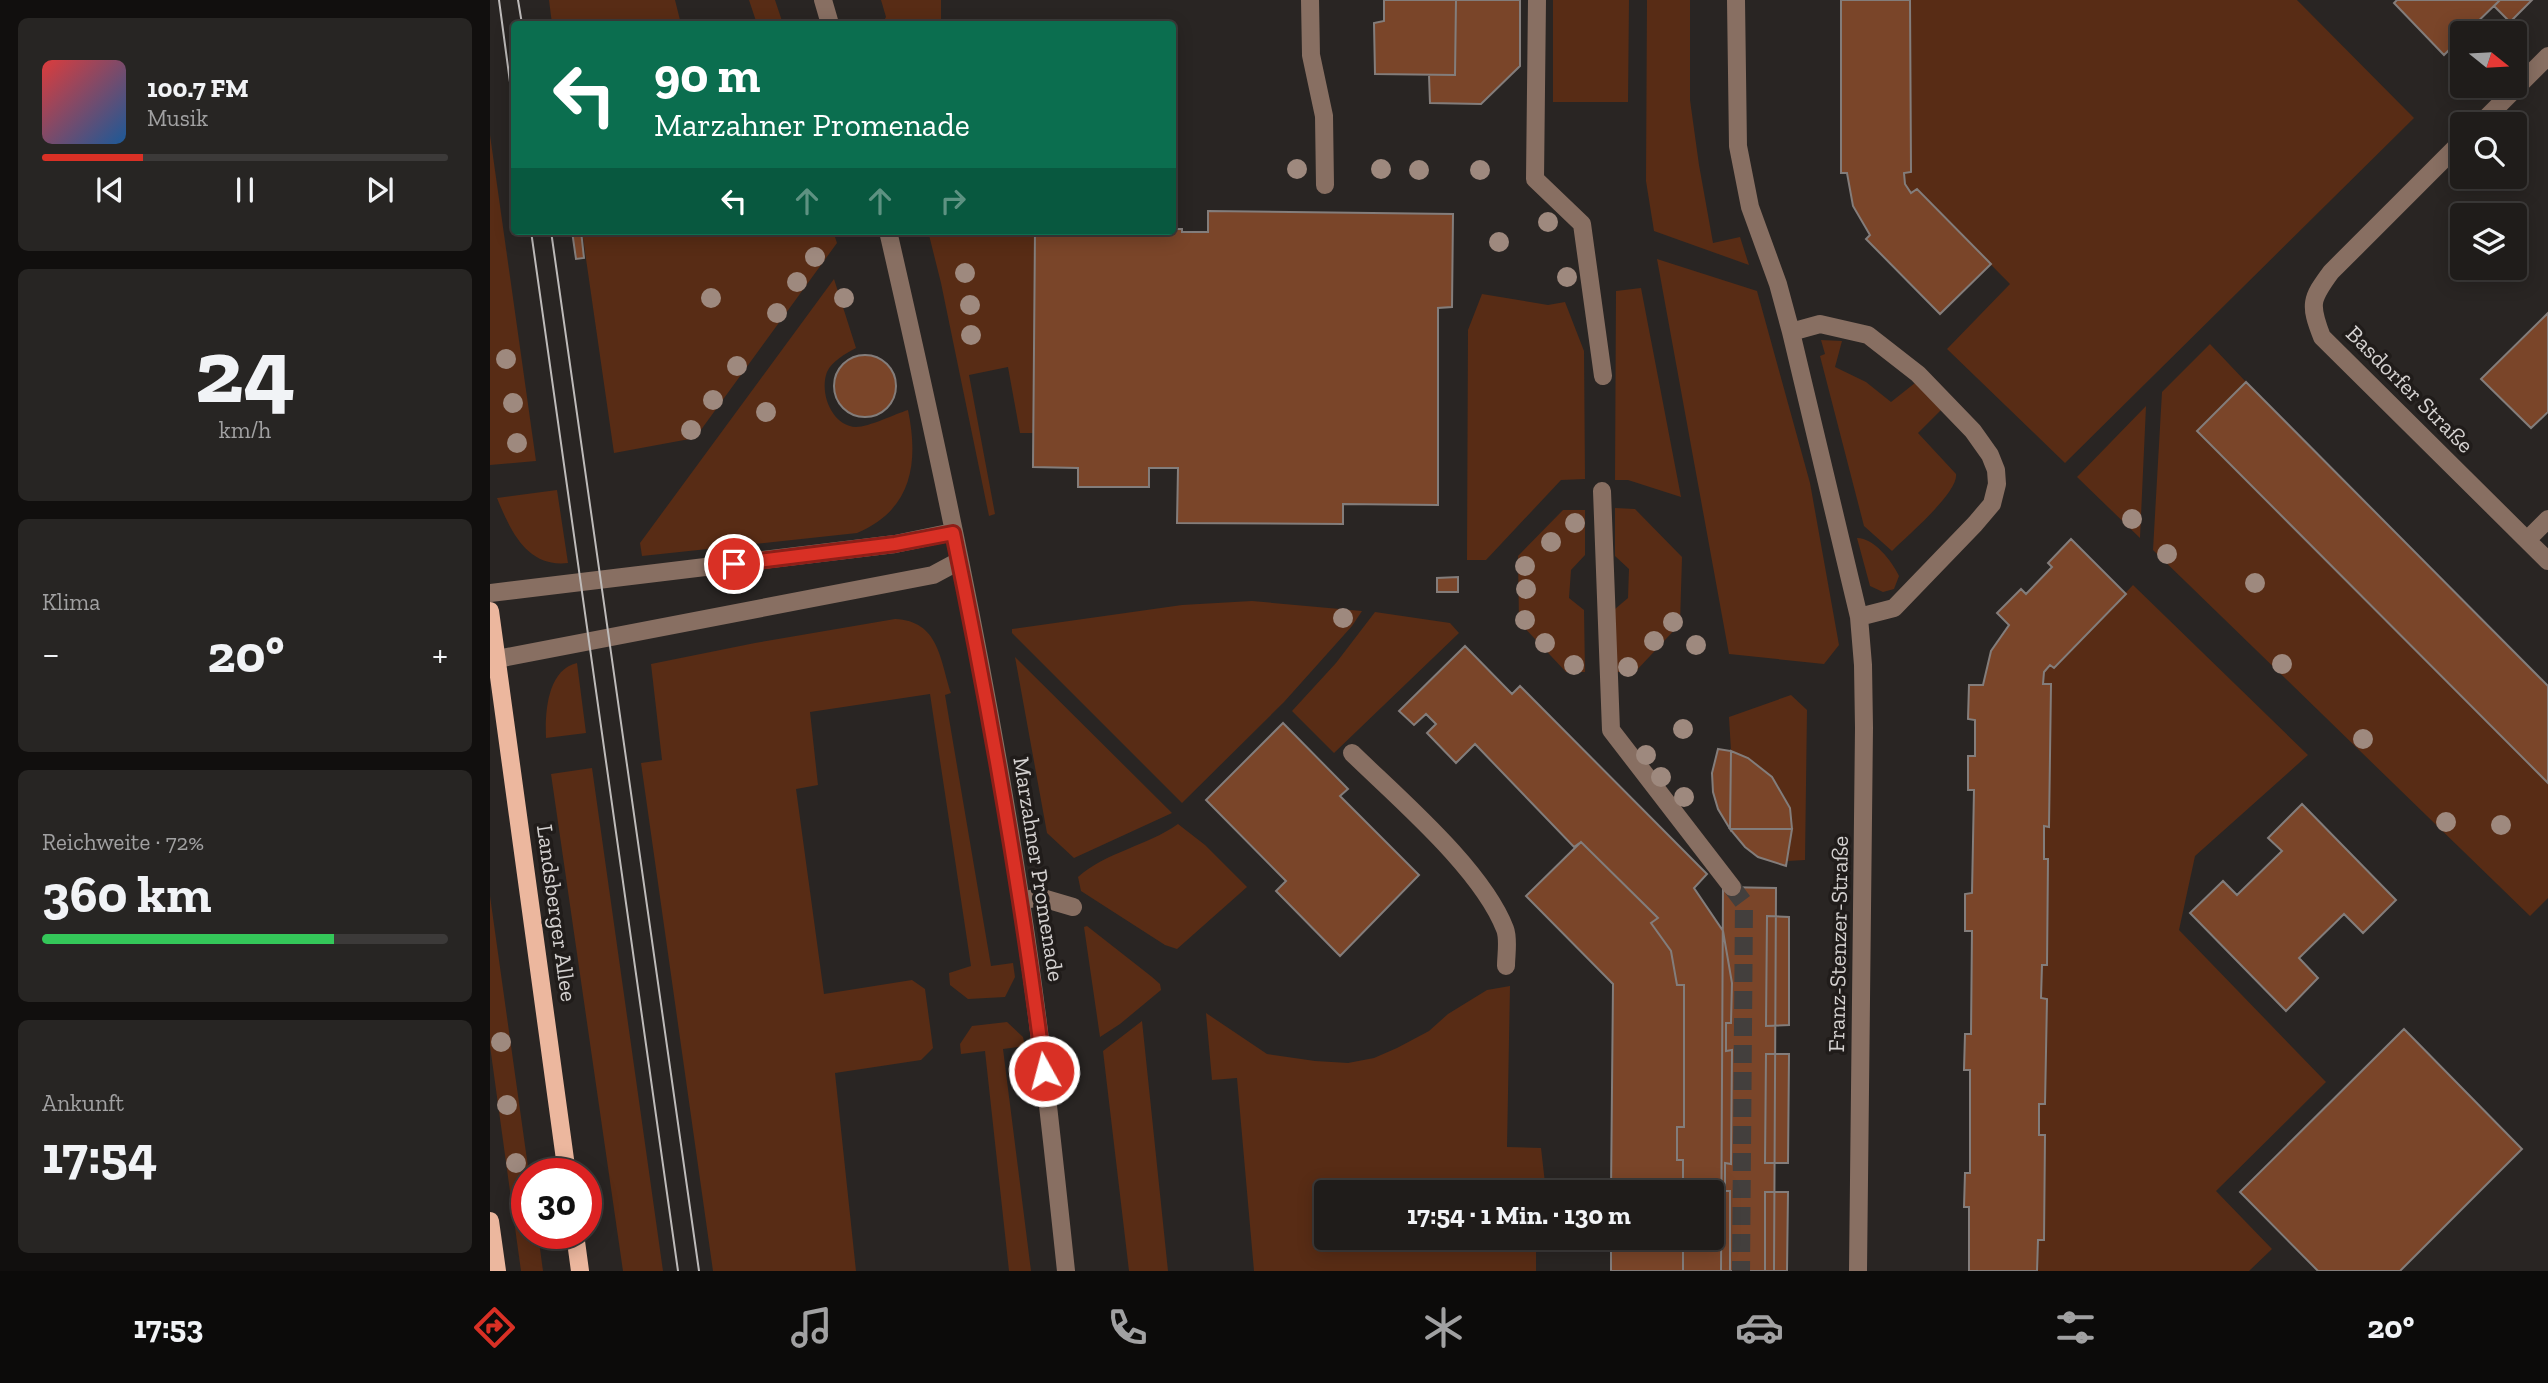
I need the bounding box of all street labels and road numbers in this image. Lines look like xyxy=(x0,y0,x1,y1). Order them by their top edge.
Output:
street label: Basdorfer Straße xyxy=(2340,319,2480,459)
street label: Marzahner Promenade xyxy=(1007,755,1071,983)
street label: Landsberger Allee xyxy=(531,823,583,1003)
street label: Franz-Stenzer-Straße xyxy=(1822,835,1854,1053)

